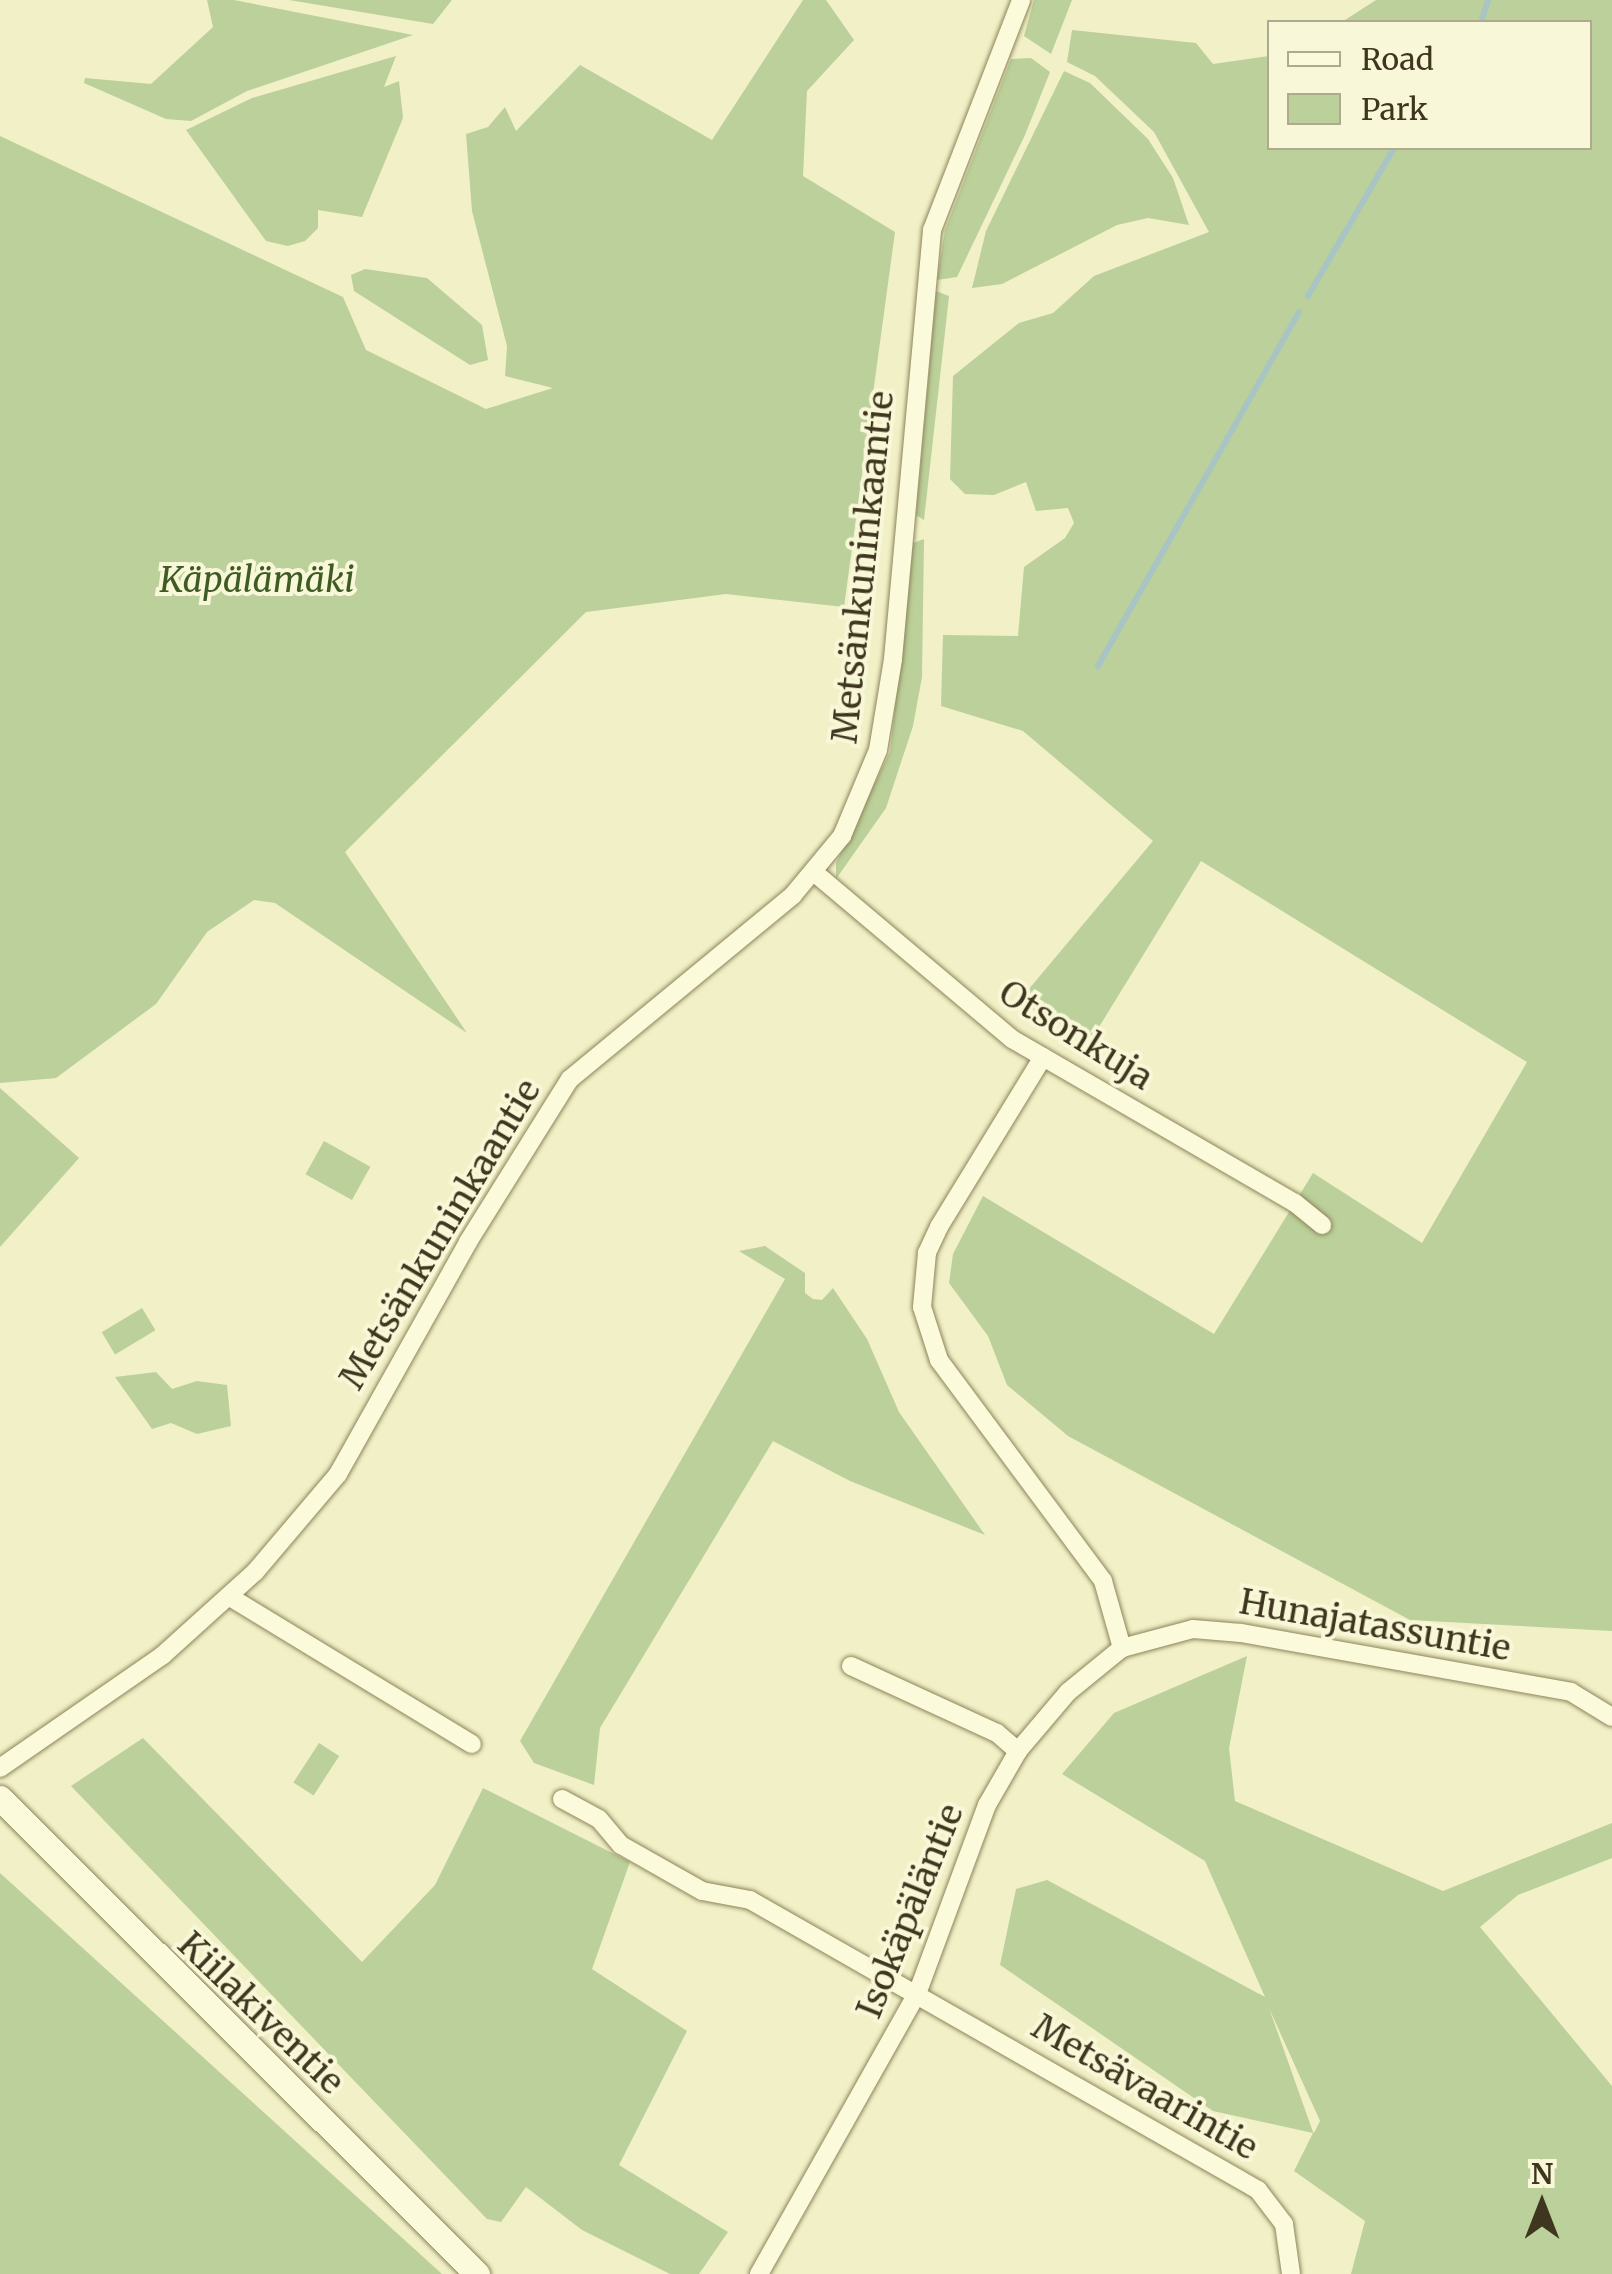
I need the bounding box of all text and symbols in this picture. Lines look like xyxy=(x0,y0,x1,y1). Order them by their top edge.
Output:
legend xyxy=(1267,20,1592,150)
text: Road xyxy=(1361,40,1434,78)
text: Park xyxy=(1361,90,1428,128)
street label: Metsänkuninkaantie xyxy=(824,389,902,745)
park label: Käpälämäki xyxy=(159,559,355,601)
street label: Otsonkuja xyxy=(991,971,1161,1099)
street label: Metsänkuninkaantie xyxy=(331,1072,549,1396)
street label: Hunajatassuntie xyxy=(1236,1580,1514,1670)
street label: Isokäpäläntie xyxy=(848,1798,972,2024)
street label: Kiilakiventie xyxy=(169,1923,353,2103)
street label: Metsävaarintie xyxy=(1025,2005,1265,2169)
north arrow xyxy=(1492,2154,1592,2254)
text: N xyxy=(1531,2156,1553,2192)

